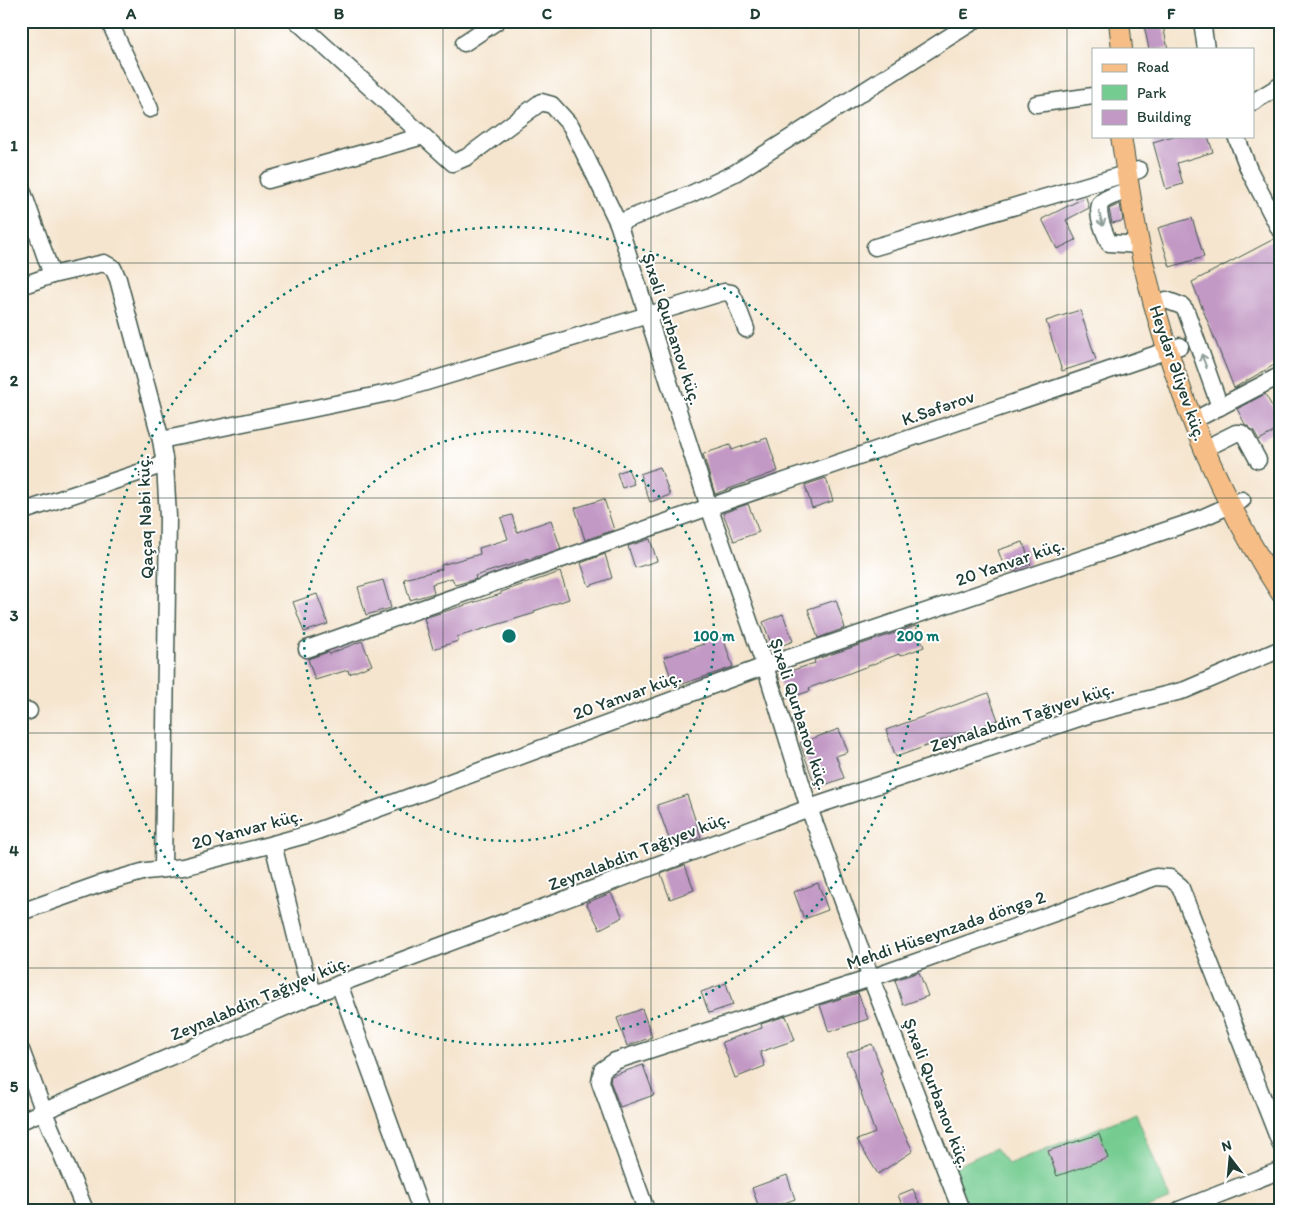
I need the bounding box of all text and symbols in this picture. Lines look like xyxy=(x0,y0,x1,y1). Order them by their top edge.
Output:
text: A xyxy=(125,4,137,23)
text: B xyxy=(334,4,345,23)
text: C xyxy=(542,4,553,23)
text: D xyxy=(750,4,761,23)
text: E xyxy=(959,4,968,23)
text: F xyxy=(1167,4,1176,23)
legend xyxy=(1092,48,1254,138)
text: Road xyxy=(1137,58,1170,76)
text: Park xyxy=(1137,84,1167,102)
text: Building xyxy=(1137,108,1191,126)
text: 1 xyxy=(10,136,18,155)
one-way arrow xyxy=(1096,210,1106,226)
street label: Şıxəli Qurbanov küç. xyxy=(637,250,707,408)
street label: Heydər Əliyev küç. xyxy=(1144,302,1212,444)
one-way arrow xyxy=(1199,354,1208,370)
text: 2 xyxy=(10,371,19,390)
street label: K.Səfərov xyxy=(899,385,978,431)
street label: Qaçaq Nəbi küç. xyxy=(132,455,158,579)
street label: 20 Yanvar küç. xyxy=(953,533,1067,591)
text: 3 xyxy=(10,606,19,625)
centre of rings xyxy=(500,627,518,645)
text: 100 m xyxy=(693,627,735,645)
text: 200 m xyxy=(897,627,940,645)
street label: Şıxəli Qurbanov küç. xyxy=(765,635,835,793)
street label: 20 Yanvar küç. xyxy=(570,665,684,725)
street label: Zeynalabdin Tağıyev küç. xyxy=(927,677,1117,757)
street label: 20 Yanvar küç. xyxy=(189,804,305,854)
street label: Zeynalabdin Tağıyev küç. xyxy=(545,806,733,896)
text: 4 xyxy=(9,841,19,860)
street label: Mehdi Hüseynzadə döngə 2 xyxy=(844,885,1049,974)
street label: Zeynalabdin Tağıyev küç. xyxy=(167,950,353,1046)
street label: Şıxəli Qurbanov küç. xyxy=(898,1015,976,1171)
text: 5 xyxy=(10,1077,19,1096)
north arrow xyxy=(1204,1134,1254,1184)
text: N xyxy=(1220,1137,1233,1155)

